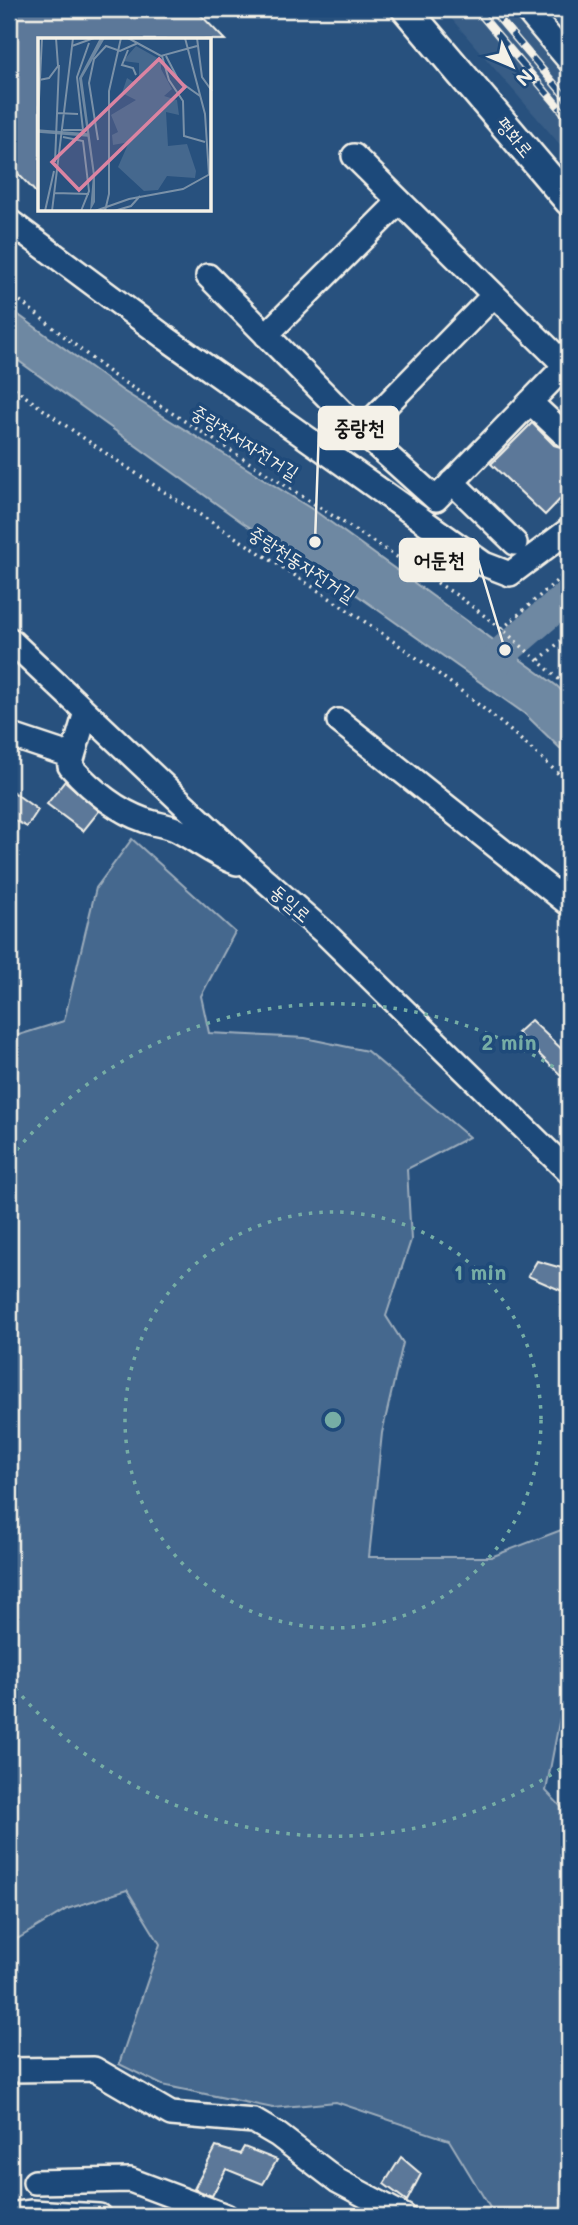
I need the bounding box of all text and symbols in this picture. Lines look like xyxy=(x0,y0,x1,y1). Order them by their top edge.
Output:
north arrow xyxy=(476,32,546,102)
inset map xyxy=(38,38,212,212)
text: N xyxy=(511,64,539,92)
street label: 평화로 xyxy=(491,111,540,162)
street label: 중랑천서자전거길 xyxy=(187,399,304,485)
callout: 중랑천 xyxy=(319,407,398,449)
text: 중랑천 xyxy=(334,413,384,440)
street label: 중랑천동자전거길 xyxy=(244,520,360,607)
callout: 어둔천 xyxy=(400,539,478,581)
text: 어둔천 xyxy=(414,545,464,572)
street label: 동일로 xyxy=(266,878,317,927)
text: 2 min xyxy=(481,1028,537,1055)
text: 1 min xyxy=(454,1258,506,1285)
centre of rings xyxy=(321,1408,345,1432)

